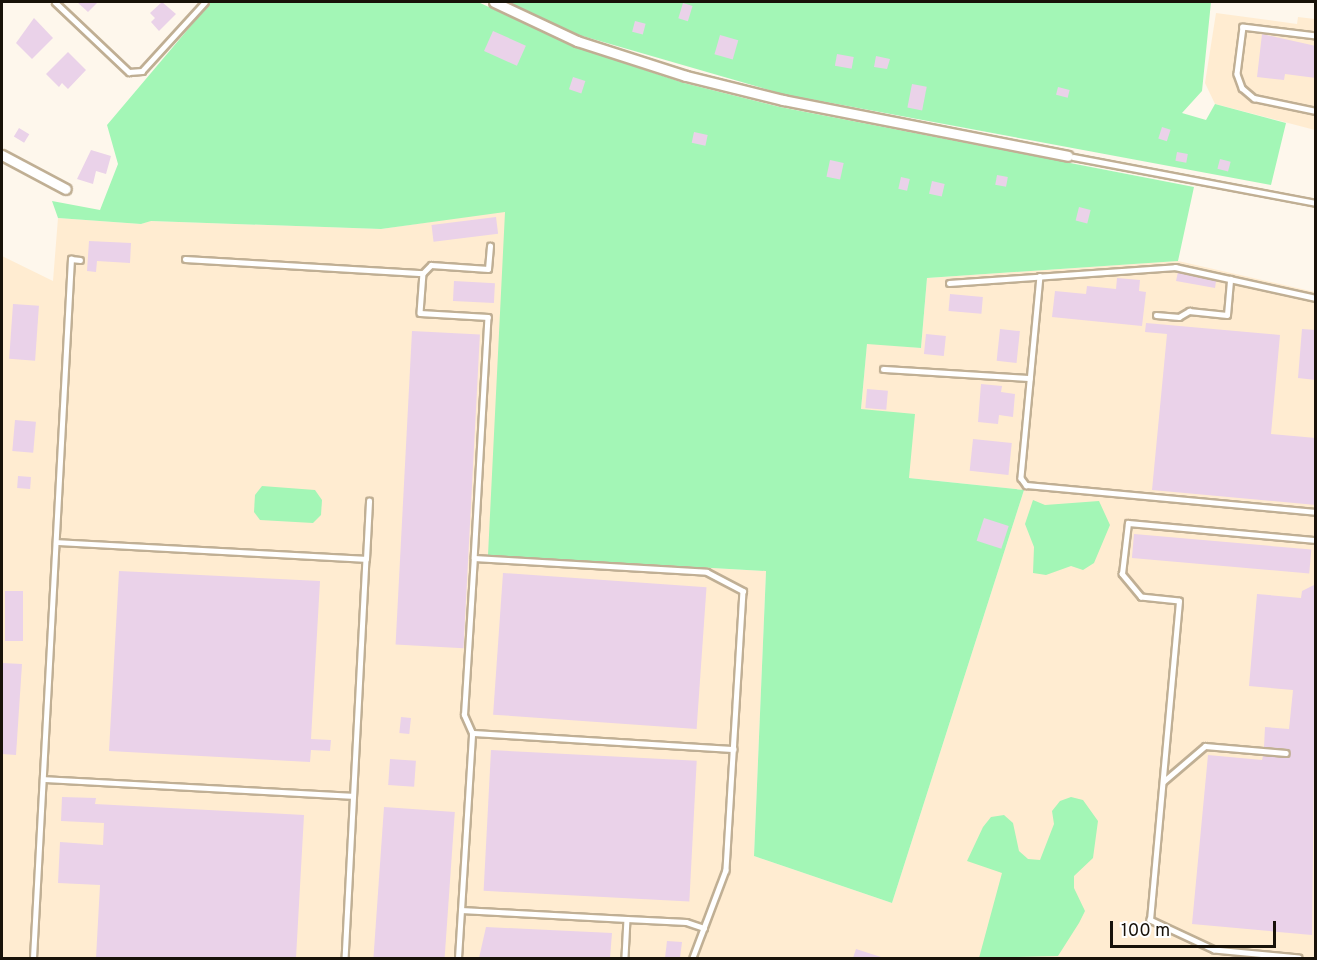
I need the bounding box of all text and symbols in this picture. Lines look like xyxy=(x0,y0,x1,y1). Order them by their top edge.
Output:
scale bar xyxy=(1113,909,1280,947)
text: 100 m xyxy=(1121,920,1170,943)

